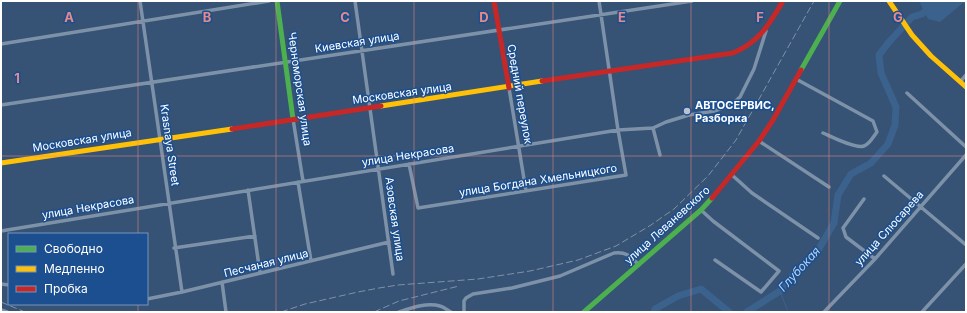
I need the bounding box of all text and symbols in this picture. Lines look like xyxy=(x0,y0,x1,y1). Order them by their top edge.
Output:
text: A xyxy=(64,9,74,25)
text: B xyxy=(203,9,212,25)
text: C xyxy=(340,9,350,25)
text: D xyxy=(479,9,489,25)
text: E xyxy=(618,9,626,25)
text: F xyxy=(756,9,764,25)
text: G xyxy=(893,9,903,25)
street label: Киевская улица xyxy=(314,28,400,56)
street label: Черноморская улица xyxy=(285,31,315,147)
street label: Средний переулок xyxy=(504,43,536,145)
text: 1 xyxy=(14,70,20,86)
street label: Московская улица xyxy=(351,79,453,107)
place label: АВТОСЕРВИС, Разборка xyxy=(695,98,775,125)
street label: Krasnaya Street xyxy=(157,103,183,187)
marker: АВТОСЕРВИС, Разборка xyxy=(682,106,692,116)
street label: Московская улица xyxy=(31,125,133,155)
street label: улица Некрасова xyxy=(361,141,455,169)
street label: улица Богдана Хмельницкого xyxy=(458,161,618,199)
street label: Азовская улица xyxy=(382,176,408,262)
street label: улица Леваневского xyxy=(621,183,713,267)
street label: улица Слюсарева xyxy=(852,188,926,268)
street label: улица Некрасова xyxy=(41,192,135,222)
legend xyxy=(8,233,148,305)
text: Свободно xyxy=(44,241,103,256)
water label: Глубокая xyxy=(775,243,823,295)
street label: Песчаная улица xyxy=(222,246,310,280)
text: Медленно xyxy=(44,261,105,276)
text: Пробка xyxy=(44,281,88,296)

